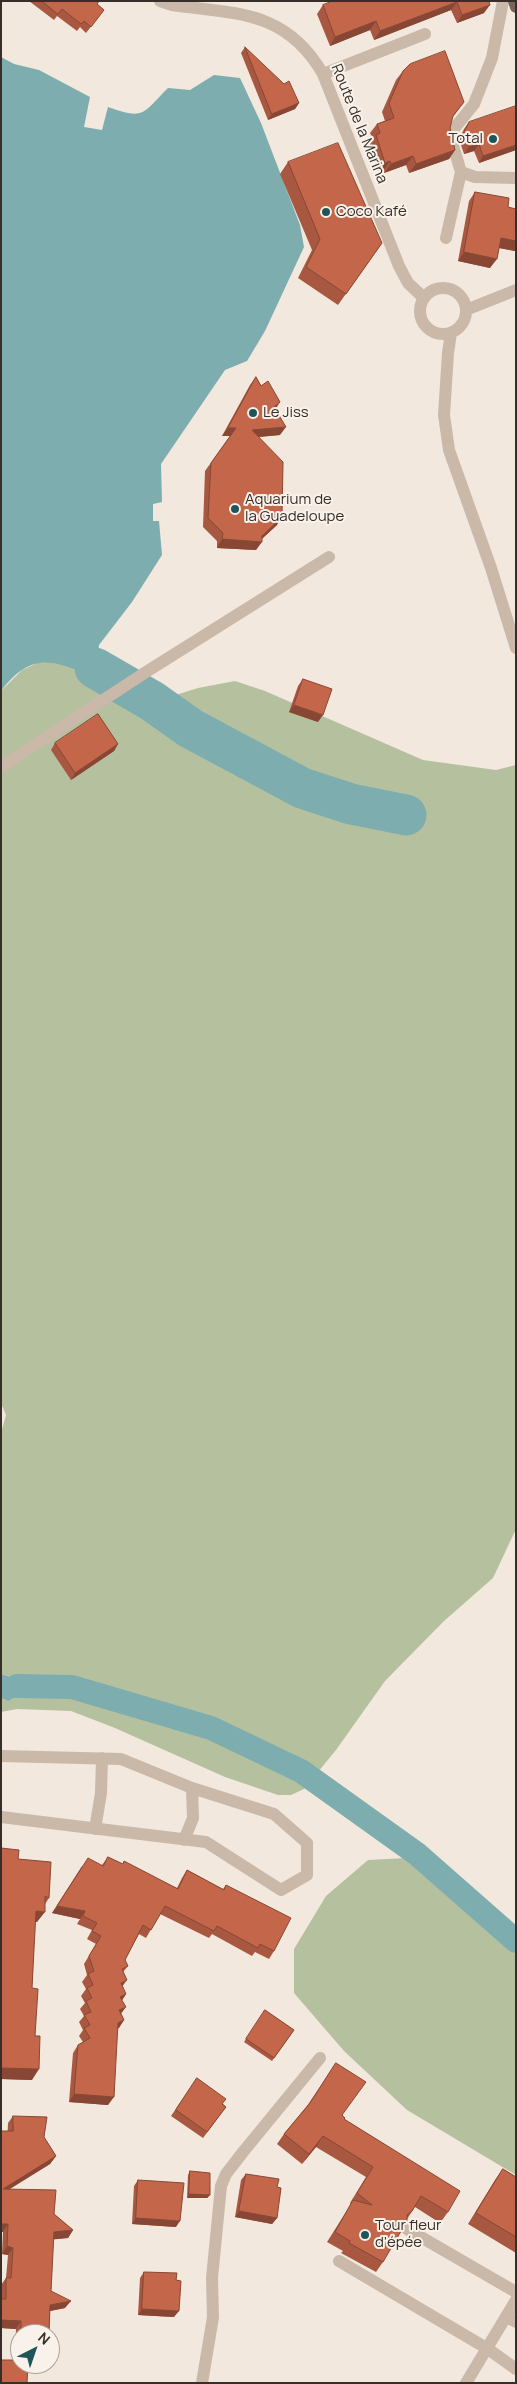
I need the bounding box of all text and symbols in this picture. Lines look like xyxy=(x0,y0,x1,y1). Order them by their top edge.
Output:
street label: Route de la Marina xyxy=(327,62,391,186)
place label: Total xyxy=(449,130,483,148)
marker: Total xyxy=(487,133,499,145)
place label: Coco Kafé xyxy=(336,203,407,221)
marker: Coco Kafé xyxy=(320,206,332,218)
place label: Le Jiss xyxy=(263,404,309,422)
marker: Le Jiss xyxy=(247,407,259,419)
place label: Aquarium de la Guadeloupe xyxy=(245,491,344,526)
marker: Aquarium de la Guadeloupe xyxy=(229,503,241,515)
place label: Tour fleur d'épée xyxy=(375,2217,441,2252)
marker: Tour fleur d'épée xyxy=(359,2229,371,2241)
north arrow xyxy=(10,2324,60,2374)
text: N xyxy=(34,2328,55,2349)

